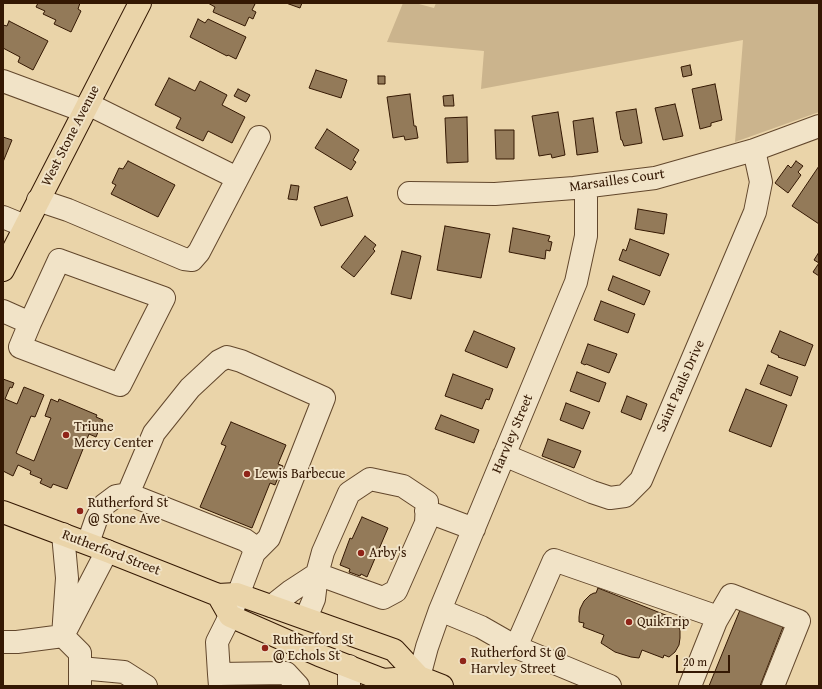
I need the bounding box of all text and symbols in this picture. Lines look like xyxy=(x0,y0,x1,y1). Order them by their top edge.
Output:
street label: West Stone Avenue xyxy=(38,83,104,189)
street label: Marsailles Court xyxy=(568,166,666,196)
street label: Saint Pauls Drive xyxy=(653,337,709,435)
street label: Harvley Street xyxy=(489,392,537,476)
place label: Triune Mercy Center xyxy=(74,419,153,452)
marker: Triune Mercy Center xyxy=(61,430,71,440)
place label: Lewis Barbecue xyxy=(255,466,345,482)
marker: Lewis Barbecue xyxy=(242,469,252,479)
place label: Rutherford St @ Stone Ave xyxy=(88,495,168,528)
marker: Rutherford St @ Stone Ave xyxy=(75,506,85,516)
street label: Rutherford Street xyxy=(59,527,163,579)
place label: Arby's xyxy=(369,545,407,561)
marker: Arby's xyxy=(356,548,366,558)
place label: QuikTrip xyxy=(637,614,689,630)
marker: QuikTrip xyxy=(624,617,634,627)
place label: Rutherford St @ Echols St xyxy=(273,632,353,664)
marker: Rutherford St @ Echols St xyxy=(260,643,270,653)
place label: Rutherford St @ Harvley Street xyxy=(471,645,566,678)
scale bar xyxy=(678,647,732,673)
text: 20 m xyxy=(683,653,707,670)
marker: Rutherford St @ Harvley Street xyxy=(458,656,468,666)

